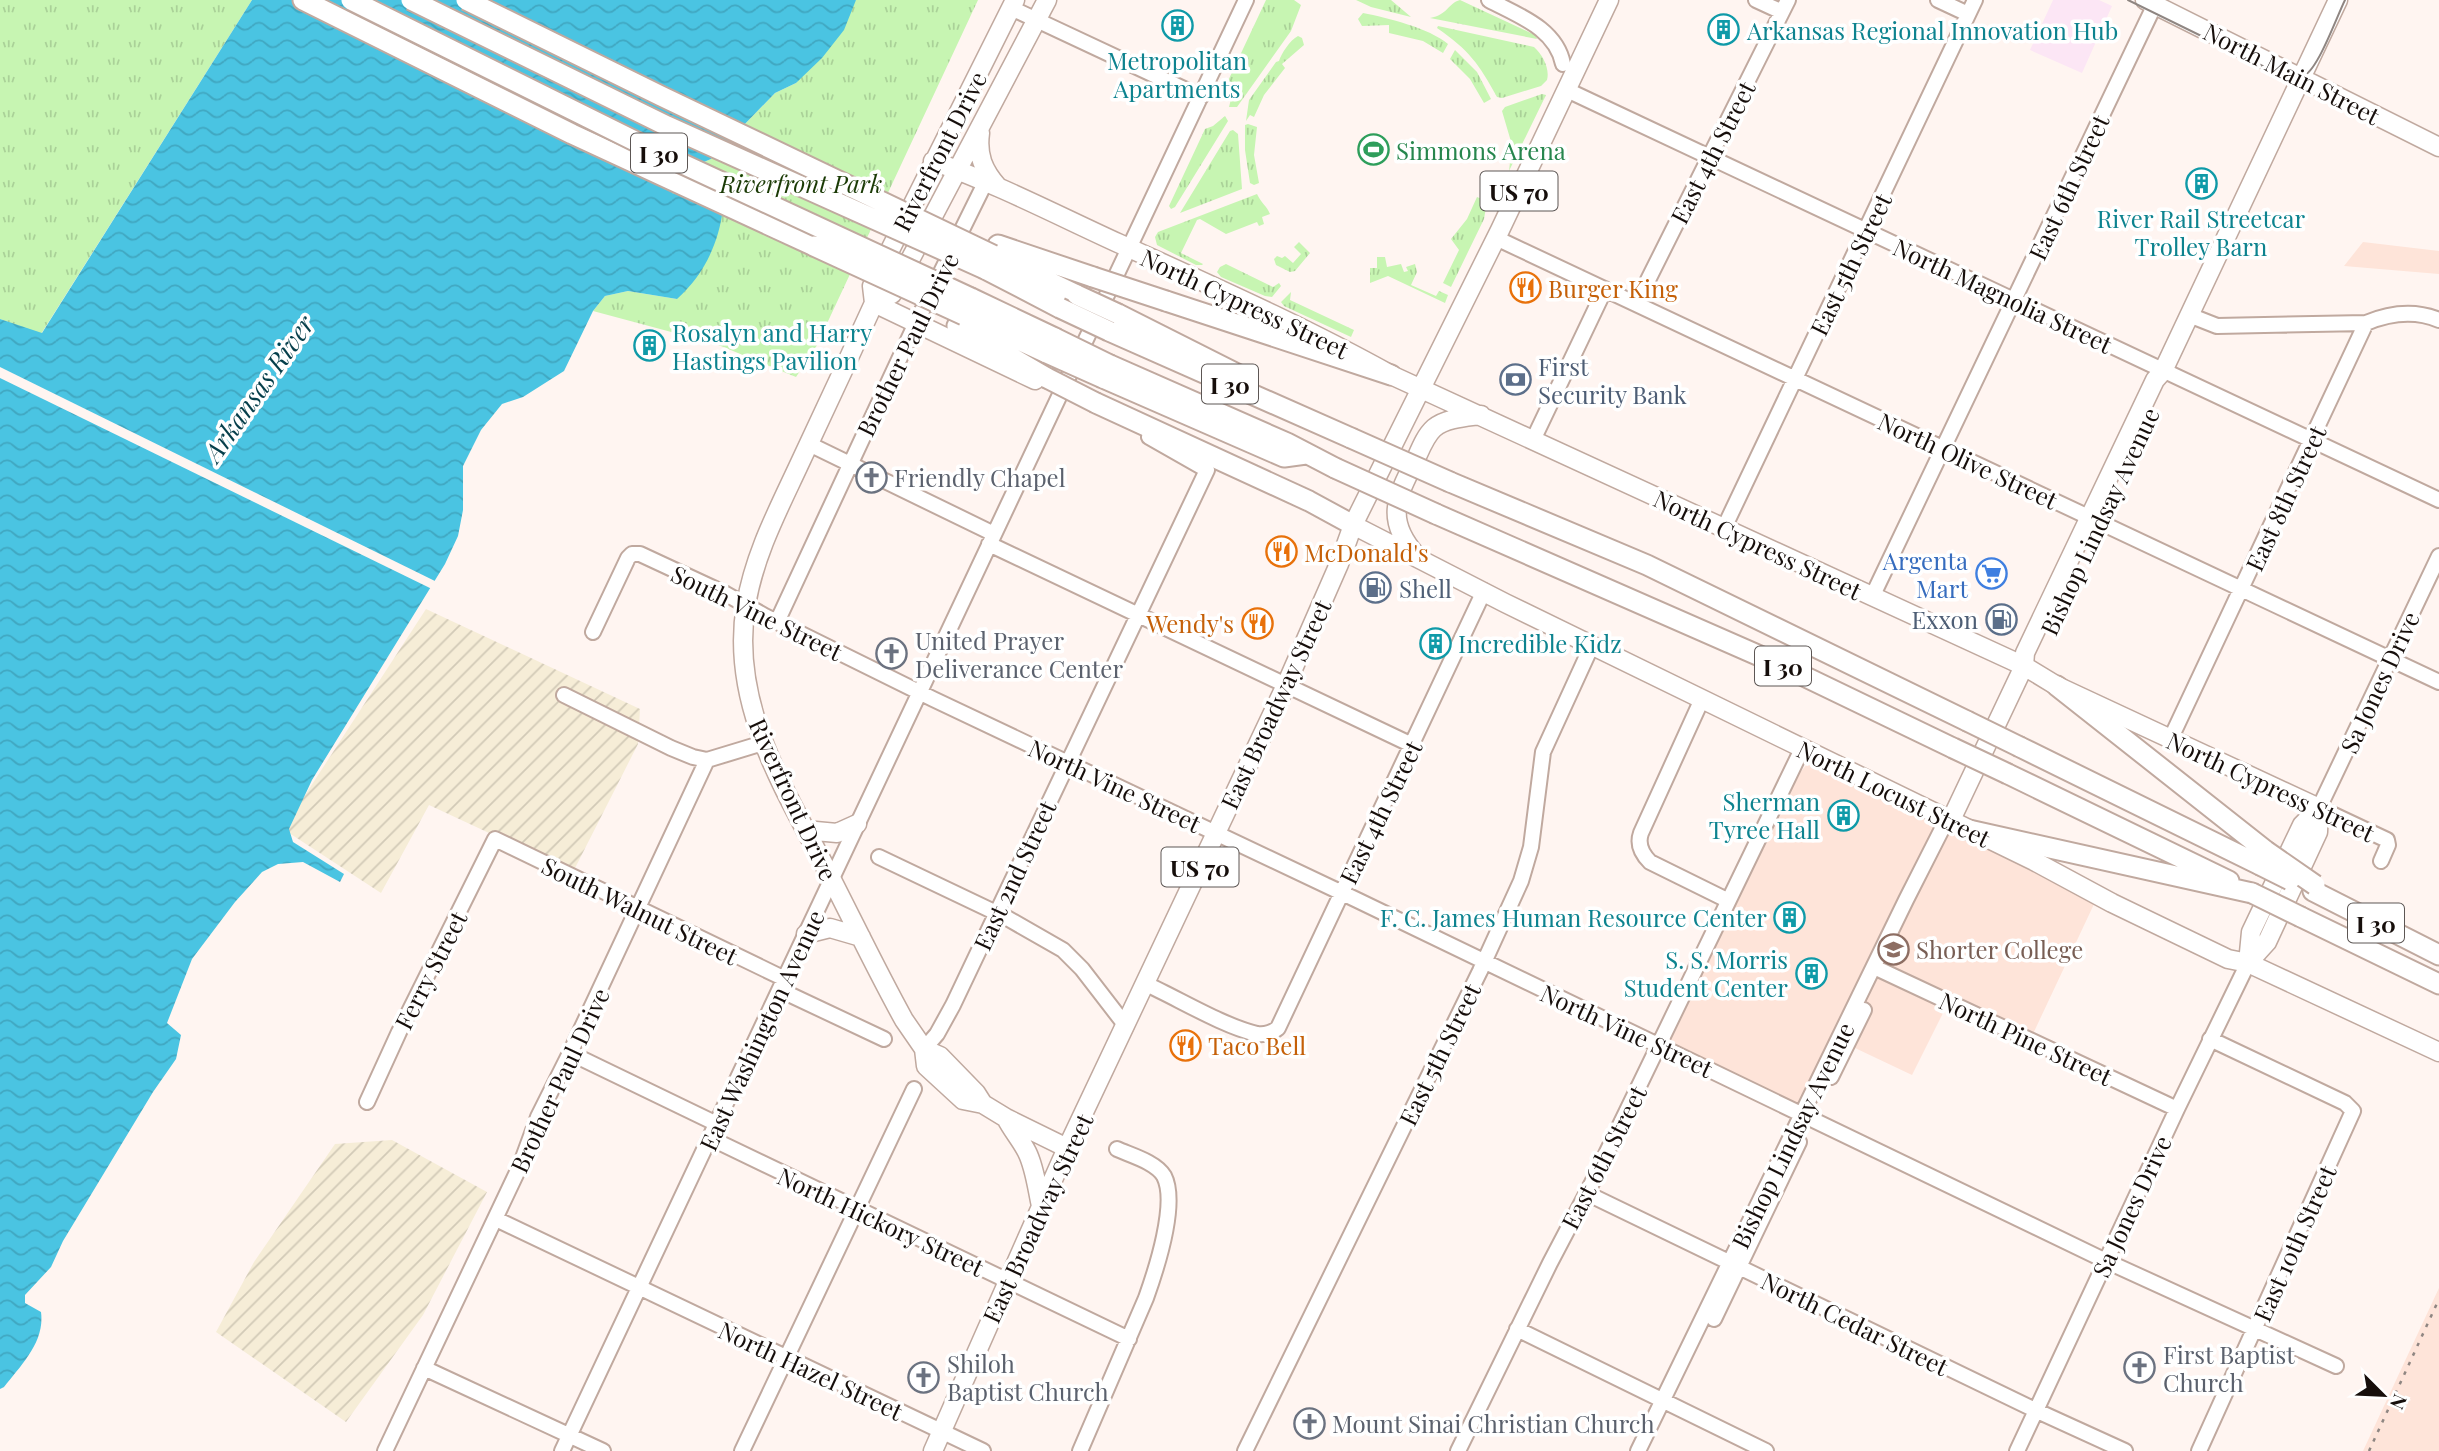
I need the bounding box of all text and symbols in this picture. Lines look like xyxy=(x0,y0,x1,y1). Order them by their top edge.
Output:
building icon: Metropolitan Apartments xyxy=(1160,9,1194,43)
building icon: Arkansas Regional Innovation Hub xyxy=(1707,13,1741,47)
place label: Arkansas Regional Innovation Hub xyxy=(1746,14,2118,46)
street label: North Main Street xyxy=(2199,15,2386,131)
place label: Metropolitan Apartments xyxy=(1107,44,1247,104)
street label: Riverfront Drive xyxy=(885,66,993,236)
street label: East 4th Street xyxy=(1662,75,1762,229)
street label: East 6th Street xyxy=(2020,109,2116,265)
sports icon: Simmons Arena xyxy=(1356,133,1390,167)
road number: I 30 xyxy=(631,134,687,172)
place label: Simmons Arena xyxy=(1396,134,1566,166)
park label: Riverfront Park xyxy=(719,167,882,199)
building icon: River Rail Streetcar Trolley Barn xyxy=(2184,167,2218,201)
road number: US 70 xyxy=(1480,172,1558,210)
street label: East 5th Street xyxy=(1802,187,1898,340)
place label: River Rail Streetcar Trolley Barn xyxy=(2097,202,2306,262)
street label: North Magnolia Street xyxy=(1889,230,2118,360)
street label: North Cypress Street xyxy=(1136,241,1354,365)
street label: Brother Paul Drive xyxy=(849,247,965,441)
restaurant icon: Burger King xyxy=(1508,271,1542,305)
place label: Burger King xyxy=(1548,272,1678,304)
water label: Arkansas River xyxy=(193,307,322,470)
place label: Rosalyn and Harry Hastings Pavilion xyxy=(672,316,872,376)
building icon: Rosalyn and Harry Hastings Pavilion xyxy=(632,329,666,363)
place label: First Security Bank xyxy=(1538,350,1688,410)
bank icon: First Security Bank xyxy=(1498,363,1532,397)
road number: I 30 xyxy=(1202,364,1258,404)
street label: Bishop Lindsay Avenue xyxy=(2032,402,2166,640)
street label: North Olive Street xyxy=(1873,404,2063,516)
street label: East 8th Street xyxy=(2237,420,2333,576)
church icon: Friendly Chapel xyxy=(854,460,888,494)
place label: Friendly Chapel xyxy=(894,461,1066,493)
street label: North Cypress Street xyxy=(1649,482,1867,606)
restaurant icon: McDonald's xyxy=(1264,535,1298,569)
place label: McDonald's xyxy=(1304,536,1429,568)
place label: Argenta Mart xyxy=(1882,544,1968,604)
street label: South Vine Street xyxy=(666,557,848,667)
supermarket icon: Argenta Mart xyxy=(1974,557,2008,591)
fuel station icon: Shell xyxy=(1359,571,1393,605)
place label: Shell xyxy=(1399,572,1452,604)
street label: East Broadway Street xyxy=(1212,594,1338,814)
fuel station icon: Exxon xyxy=(1984,602,2018,636)
place label: Exxon xyxy=(1911,603,1978,635)
restaurant icon: Wendy's xyxy=(1240,606,1274,640)
street label: Sa Jones Drive xyxy=(2332,606,2426,758)
place label: Wendy's xyxy=(1145,607,1234,639)
place label: United Prayer Deliverance Center xyxy=(915,624,1123,684)
building icon: Incredible Kidz xyxy=(1418,626,1452,660)
place label: Incredible Kidz xyxy=(1458,627,1622,659)
church icon: United Prayer Deliverance Center xyxy=(875,637,909,671)
road number: I 30 xyxy=(1755,646,1811,686)
street label: Riverfront Drive xyxy=(742,713,846,885)
street label: North Cypress Street xyxy=(2162,724,2380,848)
street label: North Vine Street xyxy=(1024,731,1207,839)
street label: North Locust Street xyxy=(1792,732,1996,854)
street label: East 4th Street xyxy=(1331,735,1429,889)
place label: Sherman Tyree Hall xyxy=(1709,785,1820,845)
street label: East 2nd Street xyxy=(965,795,1063,955)
building icon: Sherman Tyree Hall xyxy=(1826,798,1860,832)
road number: US 70 xyxy=(1162,848,1238,887)
street label: South Walnut Street xyxy=(537,849,744,971)
building icon: F. C. James Human Resource Center xyxy=(1773,900,1807,934)
place label: F. C. James Human Resource Center xyxy=(1380,901,1767,933)
road number: I 30 xyxy=(2348,904,2404,942)
street label: Ferry Street xyxy=(387,905,474,1035)
street label: East Washington Avenue xyxy=(691,905,831,1155)
school or university icon: Shorter College xyxy=(1876,932,1910,966)
place label: Shorter College xyxy=(1916,933,2083,965)
place label: S. S. Morris Student Center xyxy=(1624,943,1788,1003)
building icon: S. S. Morris Student Center xyxy=(1794,956,1828,990)
street label: North Vine Street xyxy=(1536,976,1719,1084)
street label: East 5th Street xyxy=(1391,977,1487,1130)
street label: Brother Paul Drive xyxy=(502,982,616,1178)
street label: North Pine Street xyxy=(1935,984,2118,1092)
street label: Bishop Lindsay Avenue xyxy=(1723,1017,1861,1253)
restaurant icon: Taco Bell xyxy=(1168,1028,1202,1062)
place label: Taco Bell xyxy=(1208,1029,1306,1061)
street label: East 6th Street xyxy=(1553,1079,1653,1234)
street label: East Broadway Street xyxy=(974,1108,1100,1328)
street label: Sa Jones Drive xyxy=(2084,1130,2178,1282)
street label: North Hickory Street xyxy=(773,1159,990,1283)
street label: East 10th Street xyxy=(2245,1159,2343,1326)
street label: North Cedar Street xyxy=(1756,1264,1954,1382)
street label: North Hazel Street xyxy=(714,1313,909,1427)
place label: First Baptist Church xyxy=(2163,1338,2295,1398)
place label: Shiloh Baptist Church xyxy=(947,1347,1109,1407)
church icon: First Baptist Church xyxy=(2123,1351,2157,1385)
church icon: Shiloh Baptist Church xyxy=(907,1360,941,1394)
north arrow xyxy=(2348,1360,2418,1430)
text: N xyxy=(2385,1391,2414,1414)
church icon: Mount Sinai Christian Church xyxy=(1292,1406,1326,1440)
place label: Mount Sinai Christian Church xyxy=(1332,1407,1655,1439)

